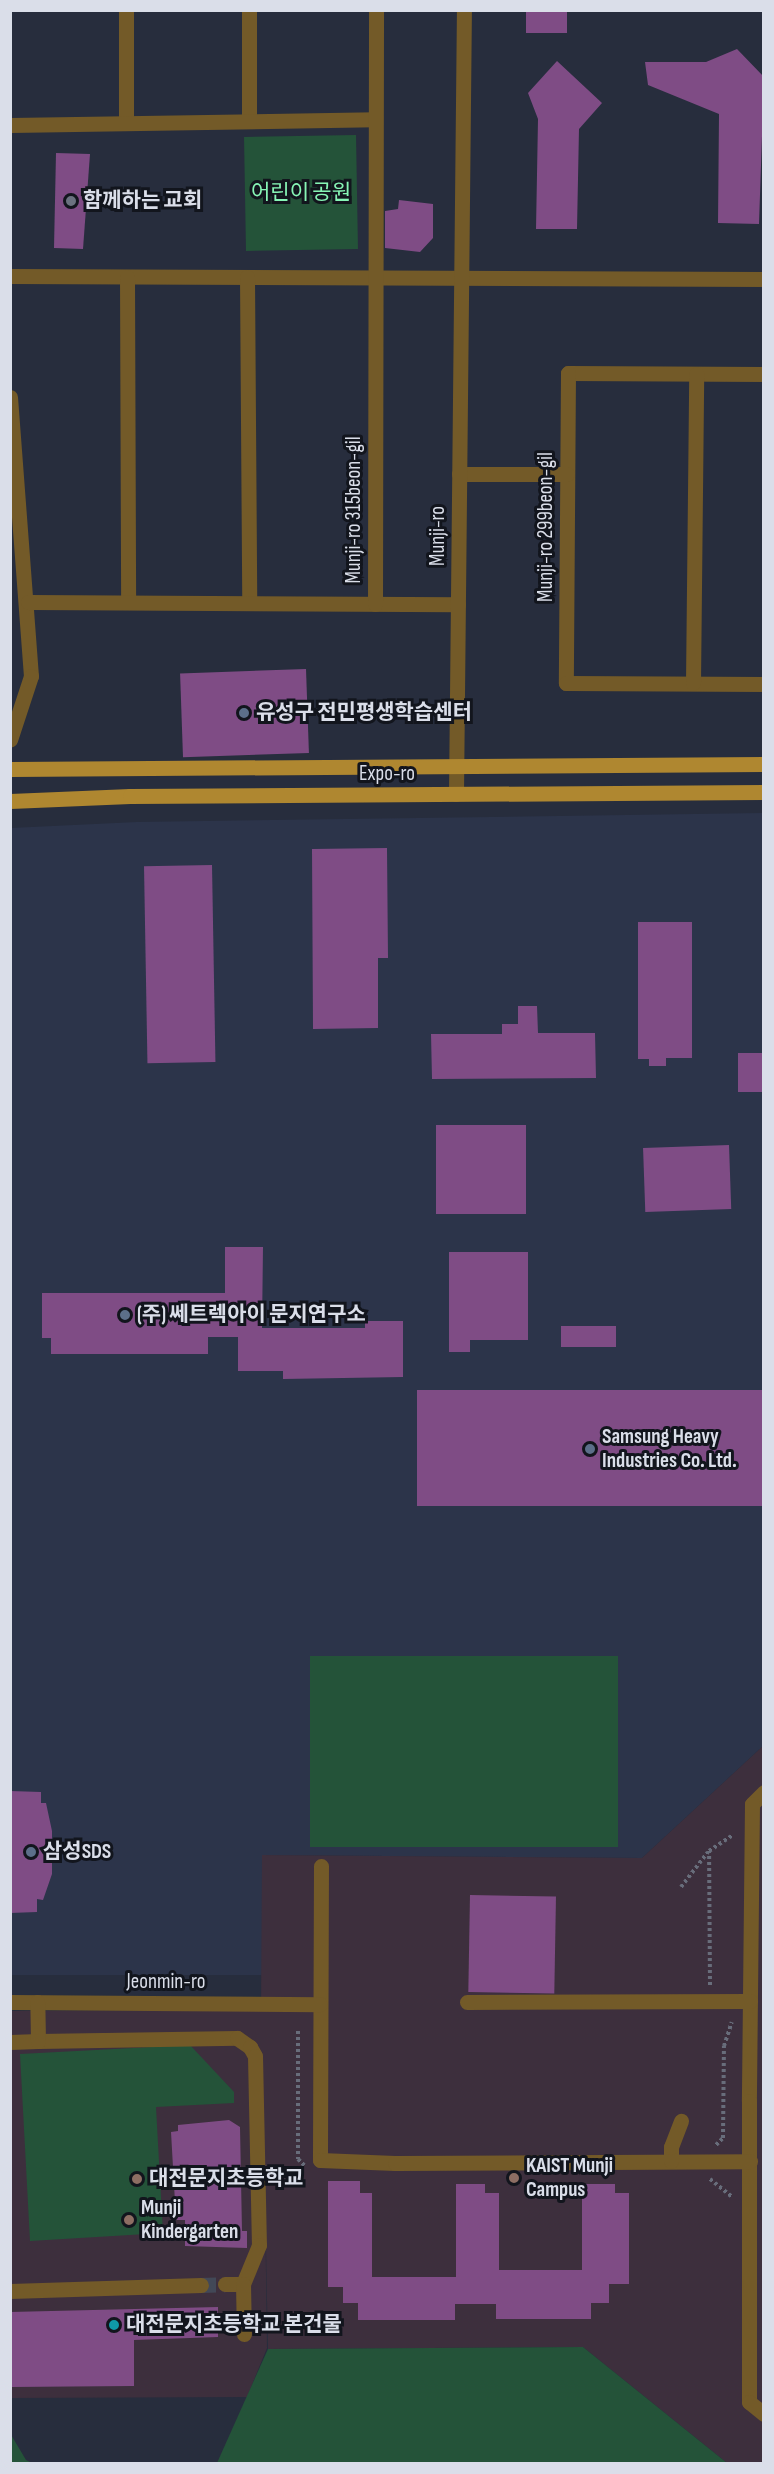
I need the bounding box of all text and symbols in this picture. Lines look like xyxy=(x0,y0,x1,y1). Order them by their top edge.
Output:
park label: 어린이 공원 xyxy=(251,180,351,206)
place label: 함께하는 교회 xyxy=(83,188,202,214)
marker: 함께하는 교회 xyxy=(64,194,78,208)
street label: Munji-ro 315beon-gil xyxy=(341,436,367,584)
street label: Munji-ro 299beon-gil xyxy=(533,452,559,602)
street label: Munji-ro xyxy=(425,506,451,566)
place label: 유성구 전민평생학습센터 xyxy=(256,700,472,726)
marker: 유성구 전민평생학습센터 xyxy=(237,706,251,720)
street label: Expo-ro xyxy=(359,761,415,787)
place label: (주) 쎄트렉아이 문지연구소 xyxy=(137,1302,366,1328)
marker: (주) 쎄트렉아이 문지연구소 xyxy=(118,1308,132,1322)
place label: Samsung Heavy Industries Co. Ltd. xyxy=(602,1424,737,1474)
marker: Samsung Heavy Industries Co. Ltd. xyxy=(583,1442,597,1456)
place label: 삼성SDS xyxy=(43,1839,111,1865)
marker: 삼성SDS xyxy=(24,1845,38,1859)
street label: Jeonmin-ro xyxy=(127,1969,205,1995)
place label: KAIST Munji Campus xyxy=(526,2153,613,2203)
place label: 대전문지초등학교 xyxy=(149,2166,304,2192)
marker: KAIST Munji Campus xyxy=(507,2171,521,2185)
marker: 대전문지초등학교 xyxy=(130,2172,144,2186)
place label: Munji Kindergarten xyxy=(141,2195,238,2245)
marker: Munji Kindergarten xyxy=(122,2213,136,2227)
place label: 대전문지초등학교 본건물 xyxy=(126,2312,342,2338)
marker: 대전문지초등학교 본건물 xyxy=(107,2318,121,2332)

